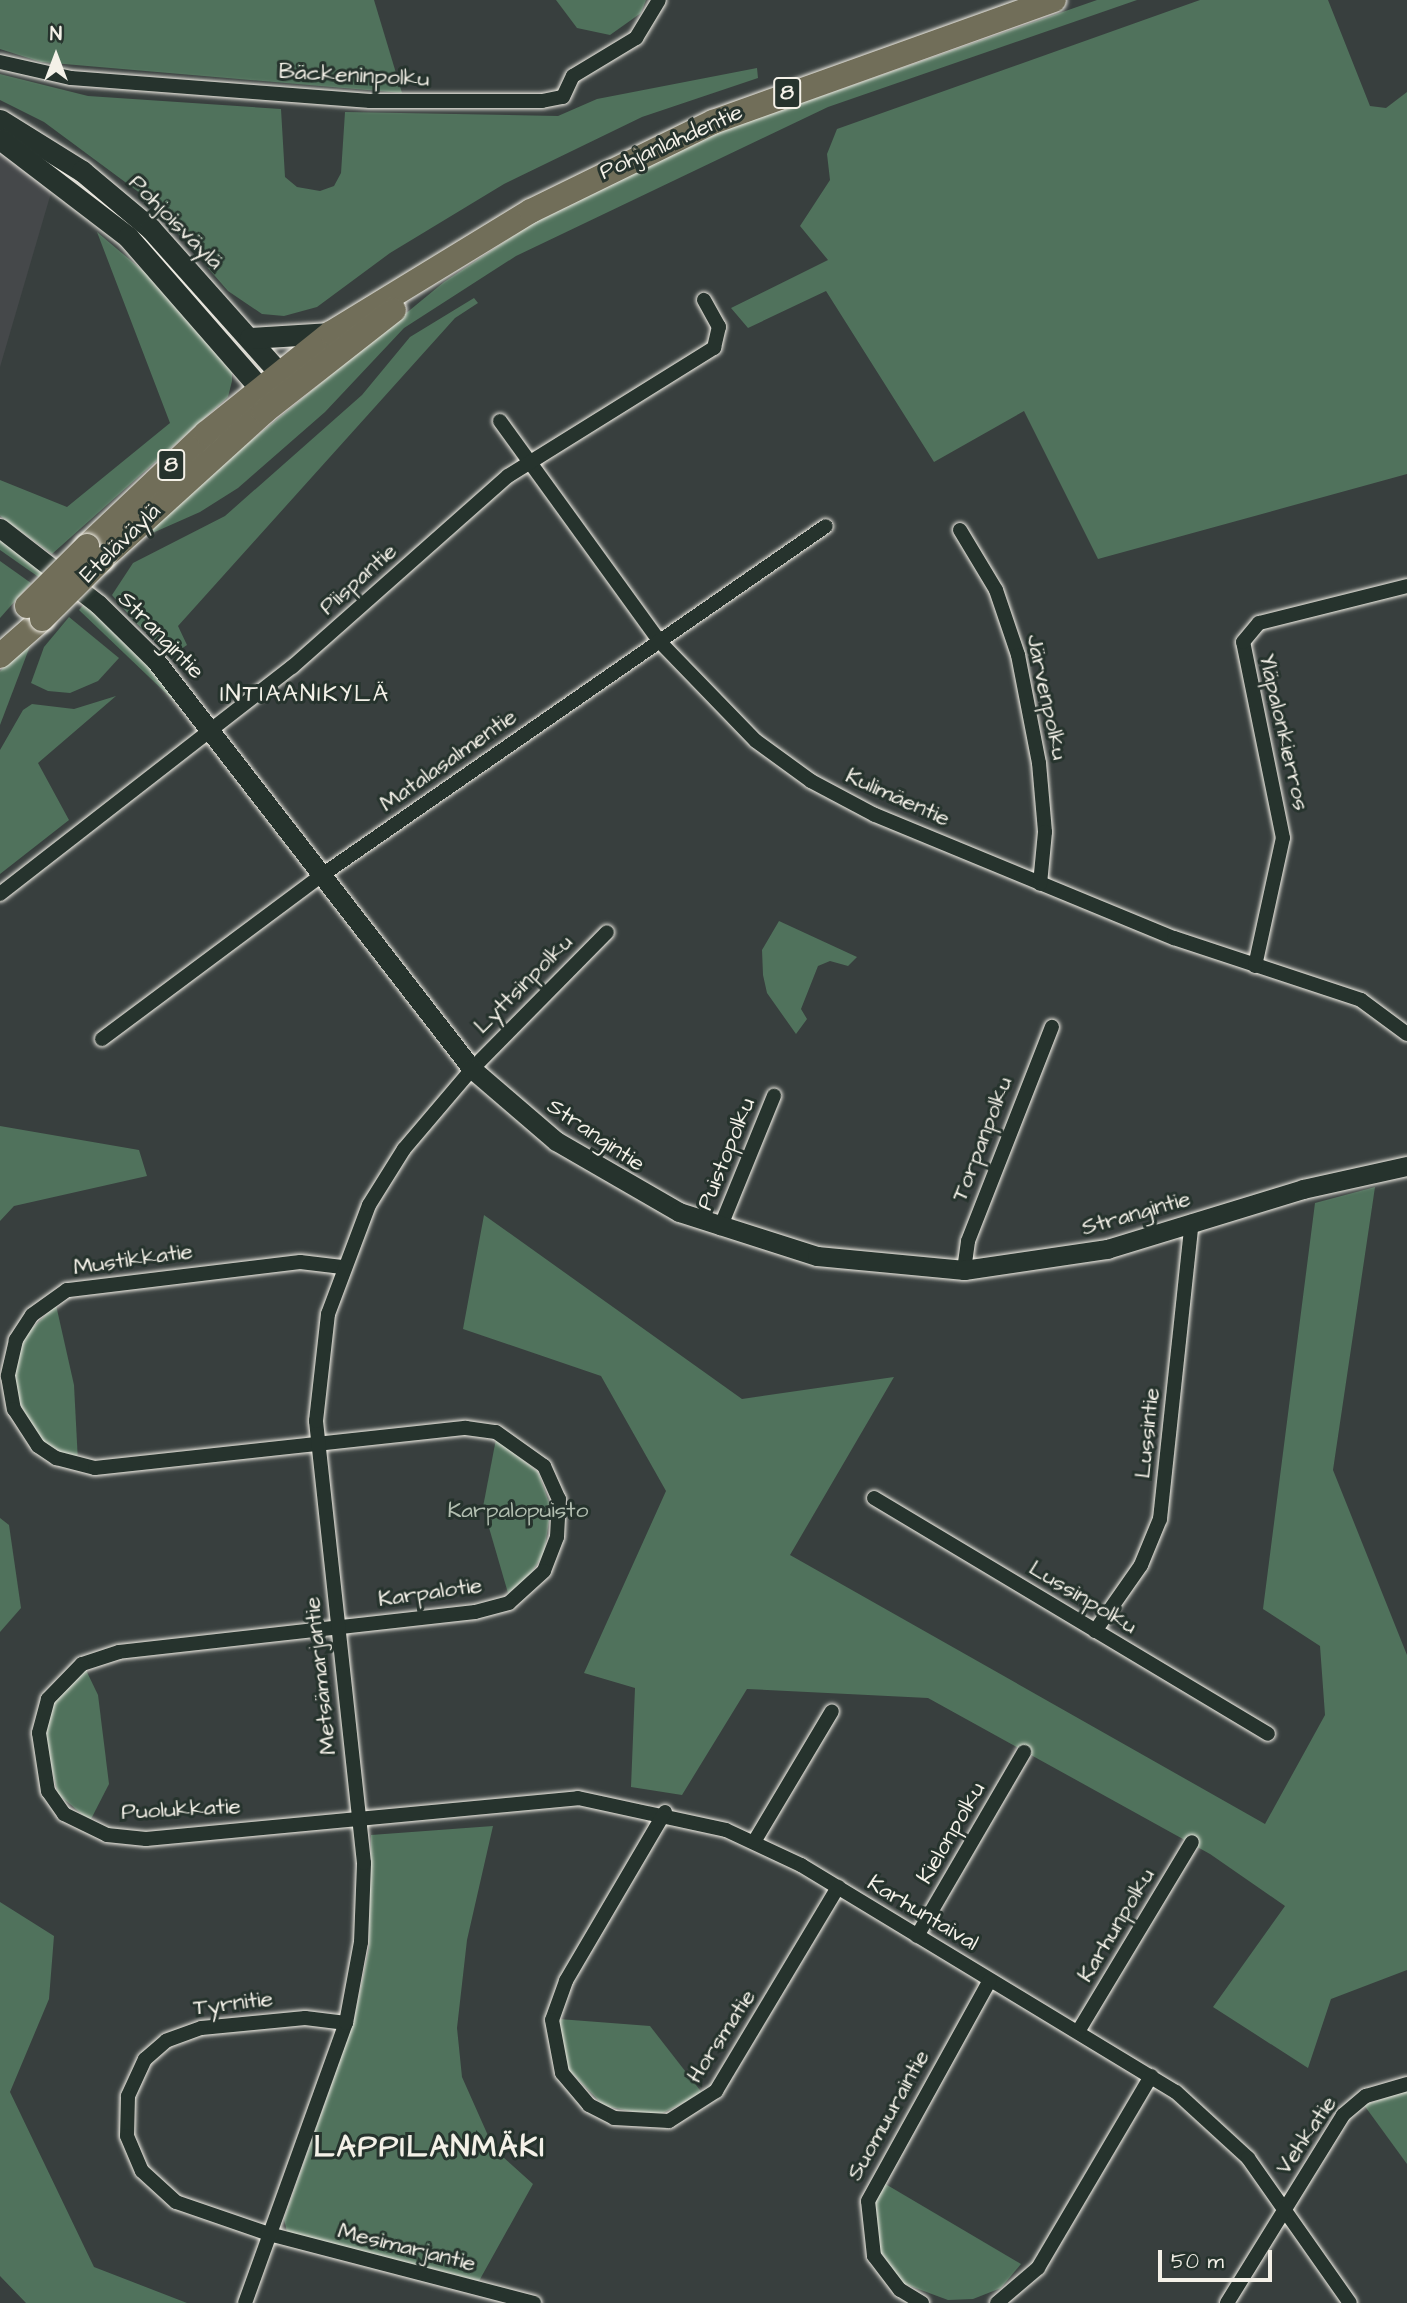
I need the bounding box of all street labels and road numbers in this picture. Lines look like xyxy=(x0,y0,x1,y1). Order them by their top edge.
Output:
street label: Bäckeninpolku xyxy=(278,57,430,93)
road number: 8 xyxy=(773,76,801,110)
street label: Pohjanlahdentie xyxy=(595,98,747,186)
street label: Pohjoisväylä xyxy=(123,169,229,275)
road number: 8 xyxy=(157,448,185,482)
street label: Eteläväylä xyxy=(74,498,166,588)
street label: Piispantie xyxy=(314,537,402,621)
street label: Strangintie xyxy=(112,585,210,685)
street label: Järvenpolku xyxy=(1020,632,1074,762)
street label: Yläpalonkierros xyxy=(1253,651,1315,813)
street label: Matalasalmentie xyxy=(374,703,522,817)
street label: Kulimäentie xyxy=(841,762,955,832)
street label: Lyttsinpolku xyxy=(468,929,578,1039)
street label: Torpanpolku xyxy=(946,1073,1018,1205)
street label: Strangintie xyxy=(542,1092,650,1178)
street label: Puistopolku xyxy=(691,1094,761,1214)
street label: Strangintie xyxy=(1078,1184,1194,1242)
street label: Mustikkatie xyxy=(72,1237,194,1281)
street label: Lussintie xyxy=(1129,1386,1165,1480)
street label: Lussinpolku xyxy=(1024,1554,1142,1640)
street label: Karpalotie xyxy=(376,1571,484,1613)
street label: Metsämarjantie xyxy=(298,1596,342,1756)
street label: Kielonpolku xyxy=(911,1777,991,1889)
street label: Puolukkatie xyxy=(120,1792,242,1826)
street label: Karhunpolku xyxy=(1071,1863,1161,1987)
street label: Karhuntaival xyxy=(862,1869,984,1957)
street label: Tyrnitie xyxy=(192,1984,274,2022)
street label: Horsmatie xyxy=(681,1984,761,2088)
street label: Suomuuraintie xyxy=(841,2045,935,2185)
street label: Vehkatie xyxy=(1270,2090,1342,2180)
street label: Mesimarjantie xyxy=(335,2217,479,2277)

